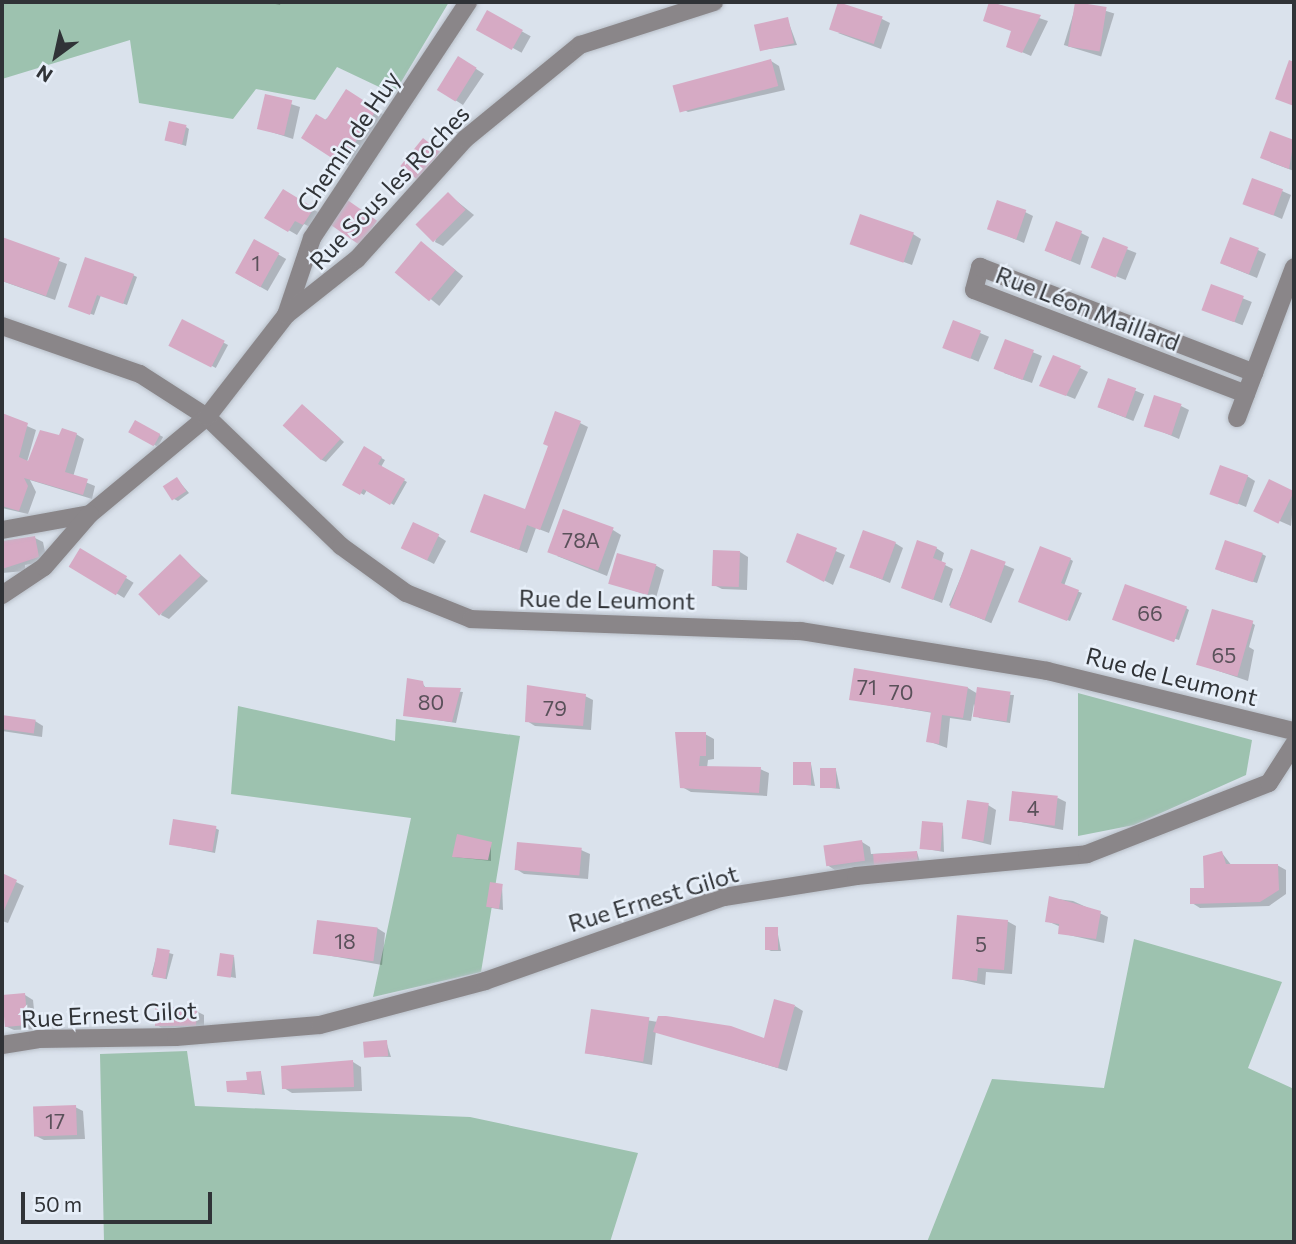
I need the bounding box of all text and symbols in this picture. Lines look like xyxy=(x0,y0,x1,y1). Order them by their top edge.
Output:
north arrow xyxy=(21,21,91,91)
text: N xyxy=(32,61,57,88)
street label: Chemin de Huy xyxy=(290,65,406,217)
street label: Rue Sous les Roches xyxy=(303,99,475,275)
house number: 1 xyxy=(252,250,260,276)
street label: Rue Léon Maillard xyxy=(992,260,1184,356)
house number: 78A xyxy=(562,527,600,553)
street label: Rue de Leumont xyxy=(519,583,695,615)
house number: 66 xyxy=(1137,600,1163,626)
street label: Rue de Leumont xyxy=(1083,641,1261,711)
house number: 65 xyxy=(1212,642,1236,668)
house number: 71 xyxy=(857,674,877,700)
house number: 70 xyxy=(889,679,913,705)
house number: 80 xyxy=(418,689,444,715)
house number: 79 xyxy=(543,695,567,721)
house number: 4 xyxy=(1027,795,1039,821)
street label: Rue Ernest Gilot xyxy=(565,858,741,938)
house number: 18 xyxy=(334,928,356,954)
house number: 5 xyxy=(975,931,987,957)
street label: Rue Ernest Gilot xyxy=(20,995,198,1033)
house number: 17 xyxy=(45,1108,65,1134)
scale bar xyxy=(24,1178,215,1222)
text: 50 m xyxy=(34,1191,82,1216)

